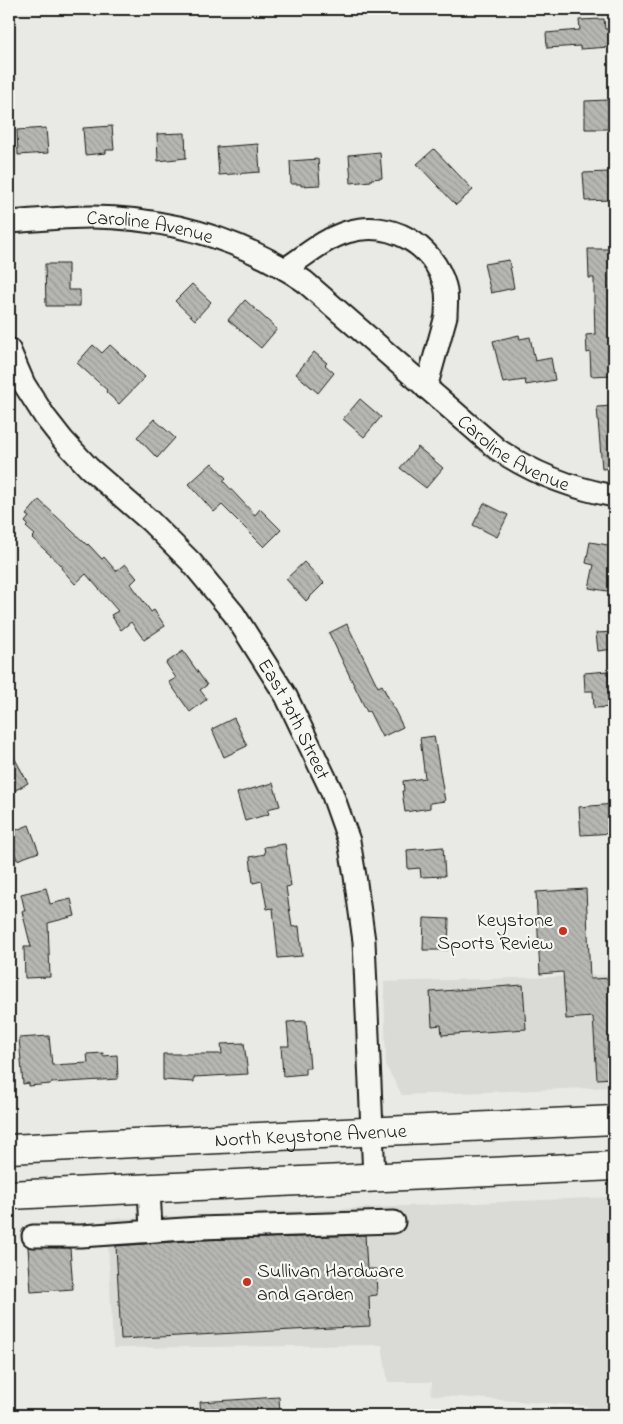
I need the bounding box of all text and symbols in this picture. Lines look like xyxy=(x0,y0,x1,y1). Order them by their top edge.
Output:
street label: Caroline Avenue xyxy=(86,205,217,253)
street label: Caroline Avenue xyxy=(450,409,573,501)
street label: East 70th Street xyxy=(249,654,336,785)
place label: Keystone Sports Review xyxy=(437,907,553,959)
marker: Keystone Sports Review xyxy=(557,925,569,937)
street label: North Keystone Avenue xyxy=(214,1118,407,1156)
place label: Sullivan Hardware and Garden xyxy=(257,1258,404,1310)
marker: Sullivan Hardware and Garden xyxy=(241,1276,253,1288)

